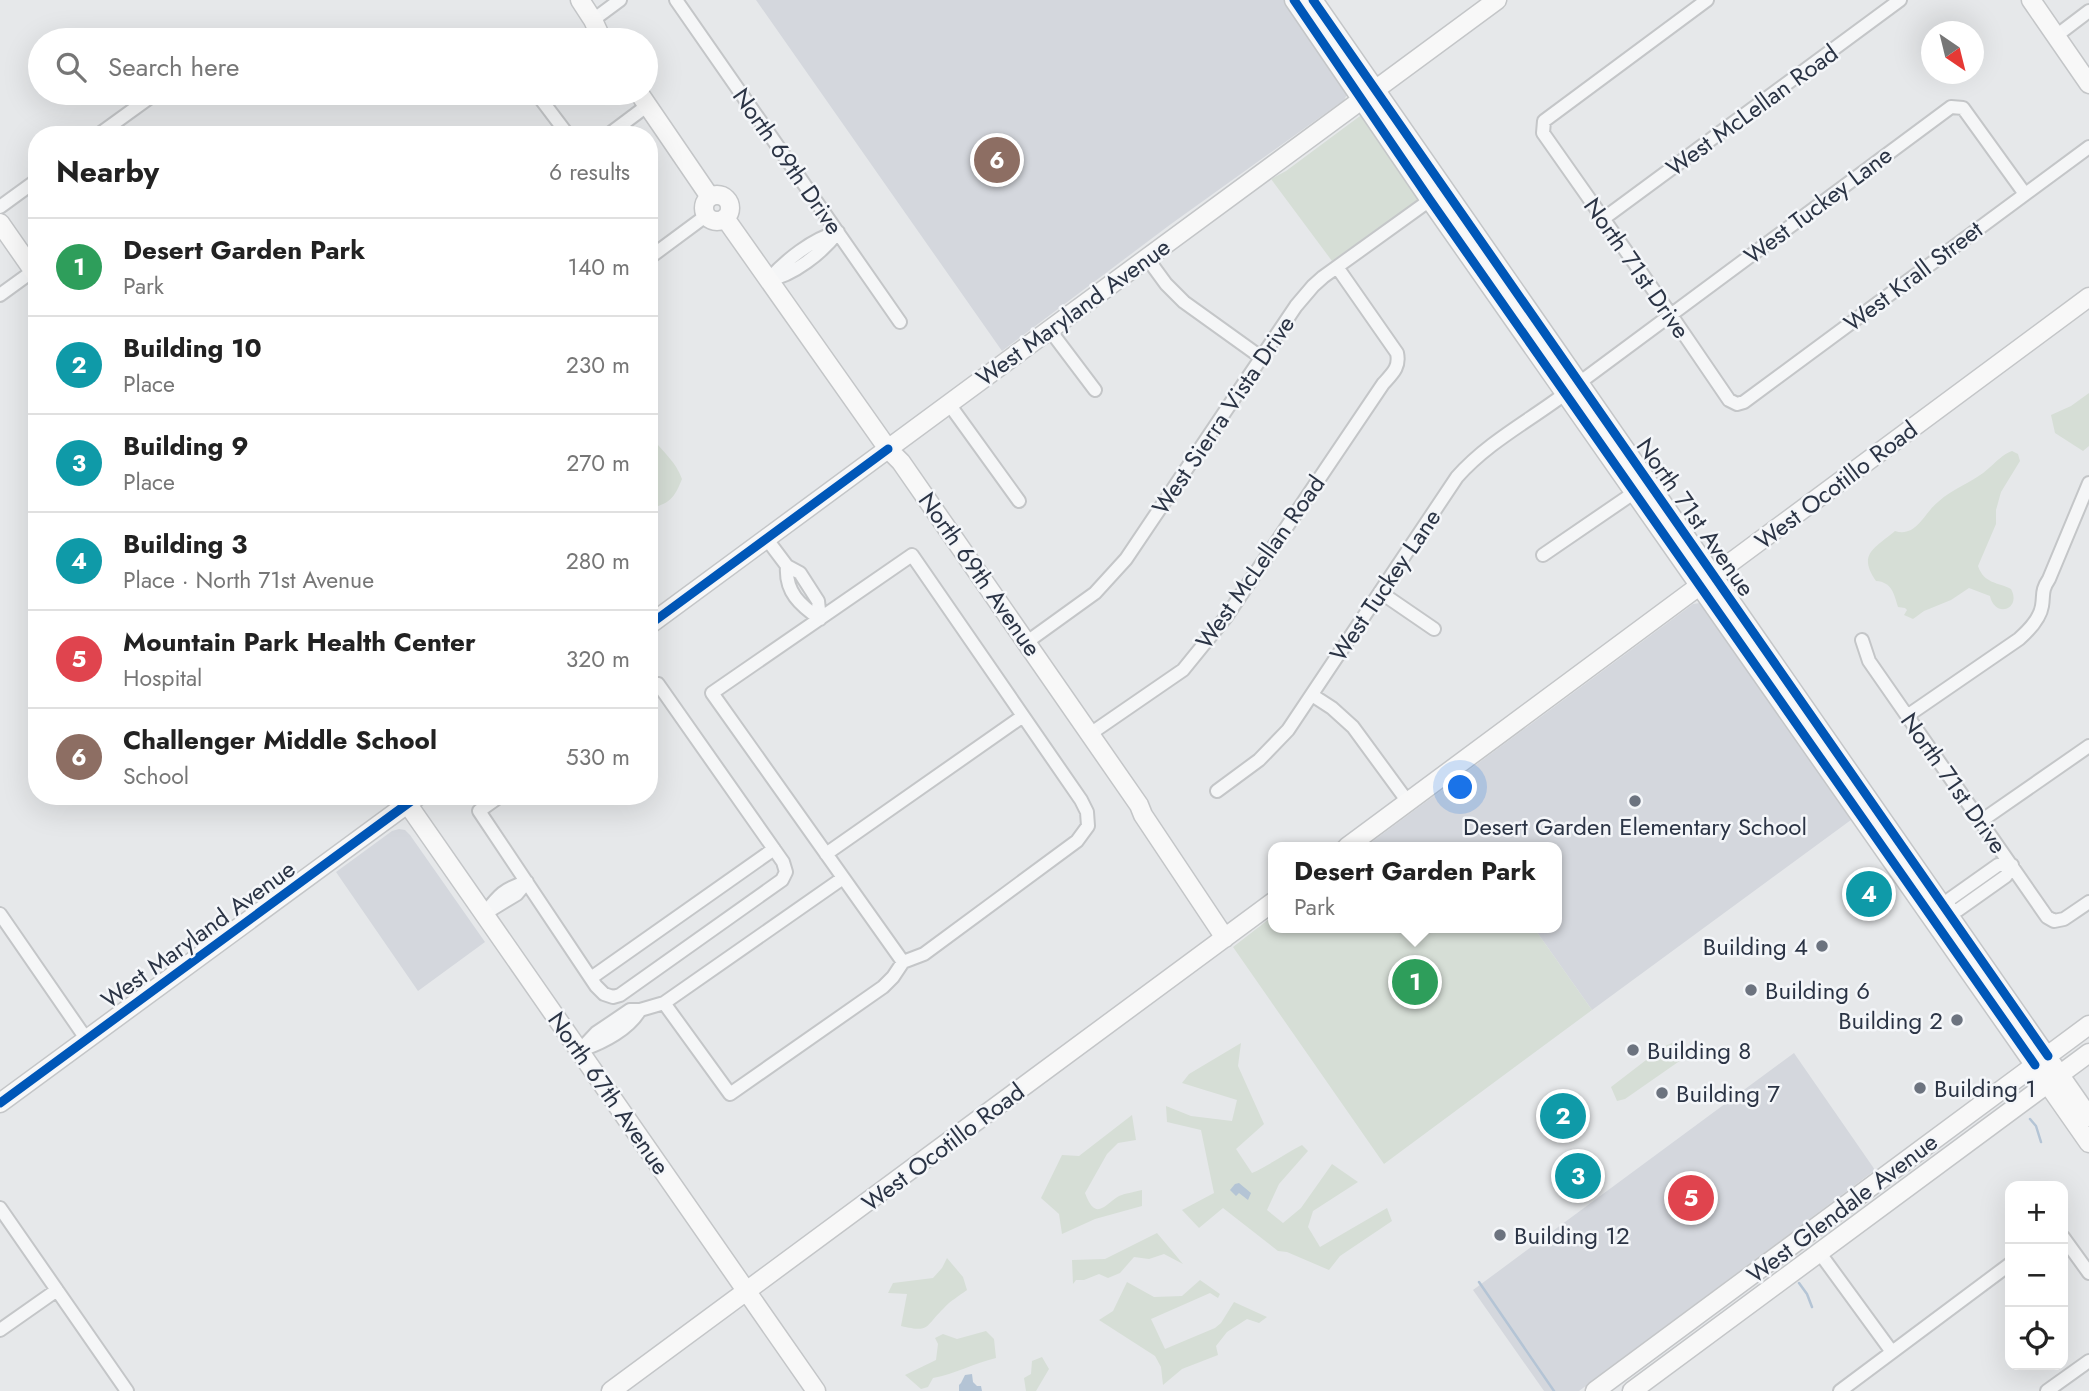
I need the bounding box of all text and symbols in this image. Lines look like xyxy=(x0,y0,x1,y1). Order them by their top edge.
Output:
north arrow xyxy=(1921,21,1984,84)
search box xyxy=(28,28,658,105)
street label: West McLellan Road xyxy=(1659,36,1845,184)
icon: search xyxy=(52,48,90,86)
text: Search here xyxy=(108,48,240,86)
street label: North 69th Drive xyxy=(724,80,852,242)
pin: 6 xyxy=(974,134,1020,186)
street label: West Tuckey Lane xyxy=(1737,138,1899,272)
text: Nearby xyxy=(56,150,159,193)
text: 6 results xyxy=(549,155,630,189)
street label: North 71st Drive xyxy=(1575,190,1699,346)
street label: West Krall Street xyxy=(1836,212,1990,340)
street label: West Maryland Avenue xyxy=(969,229,1177,395)
text: Desert Garden Park xyxy=(123,231,365,269)
text: 1 xyxy=(73,250,85,284)
text: 140 m xyxy=(568,250,630,284)
text: Park xyxy=(123,269,164,303)
street label: West Sierra Vista Drive xyxy=(1143,308,1303,522)
text: Building 10 xyxy=(123,329,262,367)
text: 2 xyxy=(71,348,87,382)
text: 230 m xyxy=(566,348,630,382)
text: Place xyxy=(123,367,175,401)
street label: West Ocotillo Road xyxy=(1747,412,1925,558)
text: Building 9 xyxy=(123,427,249,465)
street label: North 71st Avenue xyxy=(1628,431,1764,603)
text: 3 xyxy=(72,446,86,480)
text: 270 m xyxy=(566,446,630,480)
text: Place xyxy=(123,465,175,499)
street label: West McLellan Road xyxy=(1187,468,1333,656)
street label: North 69th Avenue xyxy=(910,485,1050,663)
street label: West Tuckey Lane xyxy=(1321,502,1449,668)
text: Building 3 xyxy=(123,525,247,563)
text: 4 xyxy=(71,544,87,578)
text: 280 m xyxy=(566,544,630,578)
text: Place · North 71st Avenue xyxy=(123,563,374,597)
text: Mountain Park Health Center xyxy=(123,623,476,661)
text: 5 xyxy=(72,642,86,676)
text: 320 m xyxy=(566,642,630,676)
text: Hospital xyxy=(123,661,202,695)
street label: North 71st Drive xyxy=(1892,705,2016,861)
text: Challenger Middle School xyxy=(123,721,437,759)
text: 6 xyxy=(71,740,87,774)
text: 530 m xyxy=(566,740,630,774)
text: School xyxy=(123,759,189,793)
your location xyxy=(1443,770,1477,804)
marker: Desert Garden Elementary School xyxy=(1627,793,1643,809)
place label: Desert Garden Elementary School xyxy=(1463,809,1807,844)
popup xyxy=(1268,842,1562,933)
street label: West Maryland Avenue xyxy=(94,851,302,1017)
text: Desert Garden Park xyxy=(1294,852,1536,890)
pin: 4 xyxy=(1846,868,1892,920)
text: Park xyxy=(1294,890,1335,924)
place label: Building 4 xyxy=(1703,929,1808,964)
marker: Building 4 xyxy=(1814,938,1830,954)
pin: 1 xyxy=(1392,956,1438,1008)
place label: Building 6 xyxy=(1765,973,1870,1008)
marker: Building 6 xyxy=(1743,982,1759,998)
place label: Building 2 xyxy=(1838,1003,1943,1038)
street label: North 67th Avenue xyxy=(540,1004,678,1182)
marker: Building 2 xyxy=(1949,1012,1965,1028)
place label: Building 8 xyxy=(1647,1033,1751,1068)
marker: Building 8 xyxy=(1625,1042,1641,1058)
place label: Building 1 xyxy=(1934,1071,2036,1106)
street label: West Ocotillo Road xyxy=(854,1074,1032,1220)
place label: Building 7 xyxy=(1676,1076,1780,1111)
marker: Building 1 xyxy=(1912,1080,1928,1096)
marker: Building 7 xyxy=(1654,1085,1670,1101)
pin: 2 xyxy=(1540,1090,1586,1142)
street label: West Glendale Avenue xyxy=(1739,1125,1945,1291)
pin: 3 xyxy=(1555,1150,1601,1202)
pin: 5 xyxy=(1668,1172,1714,1224)
map controls xyxy=(2005,1181,2068,1370)
button: + xyxy=(2005,1181,2068,1244)
place label: Building 12 xyxy=(1514,1218,1630,1253)
marker: Building 12 xyxy=(1492,1227,1508,1243)
button: − xyxy=(2005,1244,2068,1307)
button: locate xyxy=(2005,1307,2068,1370)

